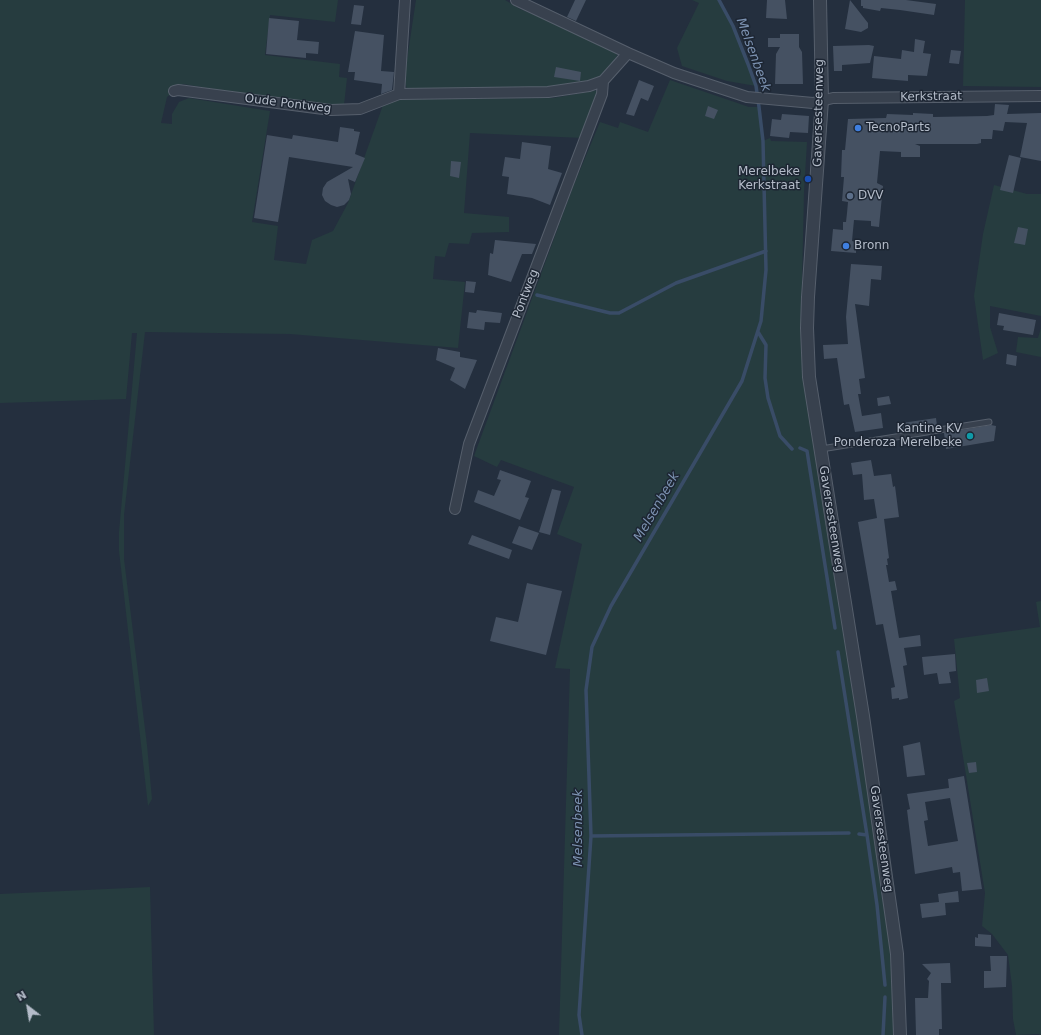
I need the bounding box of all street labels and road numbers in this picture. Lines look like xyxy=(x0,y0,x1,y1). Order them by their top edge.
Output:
street label: Gaversesteenweg xyxy=(811,59,827,167)
street label: Kerkstraat xyxy=(900,89,962,105)
street label: Oude Pontweg xyxy=(244,92,332,116)
street label: Pontweg xyxy=(510,267,542,321)
street label: Gaversesteenweg xyxy=(815,465,847,573)
street label: Gaversesteenweg xyxy=(866,785,896,893)

